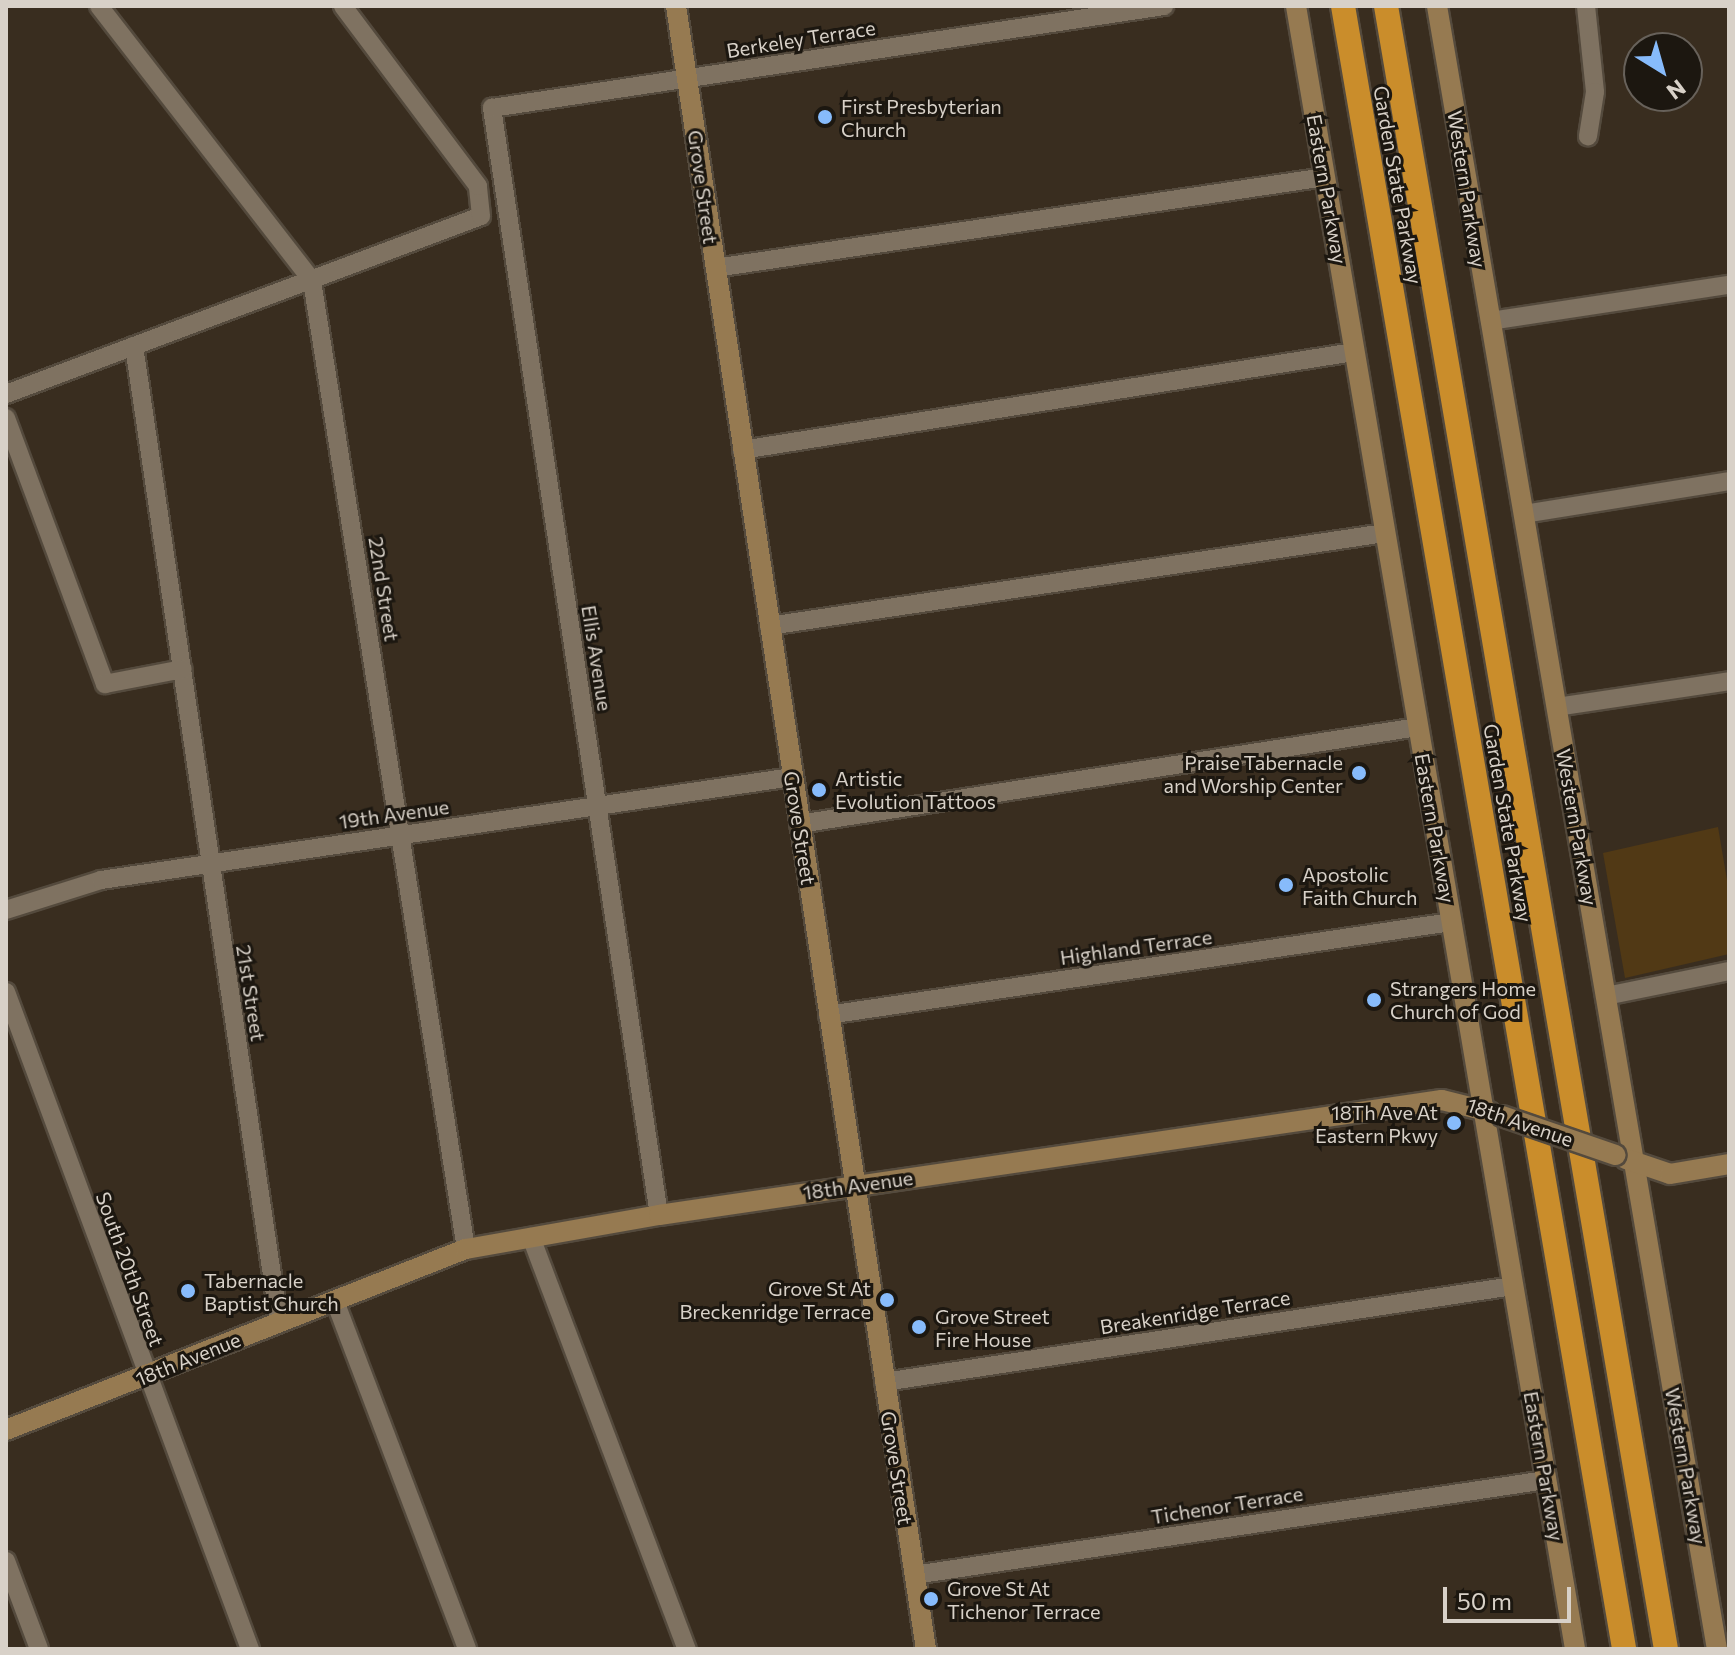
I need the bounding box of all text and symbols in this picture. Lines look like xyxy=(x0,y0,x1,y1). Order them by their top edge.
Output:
street label: Berkeley Terrace xyxy=(725,15,877,63)
north arrow xyxy=(1623,32,1703,112)
text: N xyxy=(1662,74,1691,106)
street label: Garden State Parkway xyxy=(1369,84,1427,286)
place label: First Presbyterian Church xyxy=(841,94,1002,141)
marker: First Presbyterian Church xyxy=(816,108,834,126)
street label: Western Parkway xyxy=(1443,109,1491,269)
street label: Eastern Parkway xyxy=(1302,112,1352,266)
street label: Grove Street xyxy=(683,129,723,245)
street label: 22nd Street xyxy=(364,535,404,643)
street label: Ellis Avenue xyxy=(577,603,617,713)
street label: Garden State Parkway xyxy=(1479,722,1537,924)
street label: Western Parkway xyxy=(1551,747,1603,907)
place label: Praise Tabernacle and Worship Center xyxy=(1163,750,1343,797)
street label: Eastern Parkway xyxy=(1410,751,1460,905)
marker: Praise Tabernacle and Worship Center xyxy=(1350,764,1368,782)
place label: Artistic Evolution Tattoos xyxy=(835,766,996,813)
street label: Grove Street xyxy=(779,769,821,887)
marker: Artistic Evolution Tattoos xyxy=(810,781,828,799)
street label: 19th Avenue xyxy=(337,794,451,834)
place label: Apostolic Faith Church xyxy=(1302,862,1417,909)
marker: Apostolic Faith Church xyxy=(1277,876,1295,894)
street label: Highland Terrace xyxy=(1058,924,1214,970)
street label: 21st Street xyxy=(232,943,270,1043)
place label: Strangers Home Church of God xyxy=(1390,976,1536,1023)
marker: Strangers Home Church of God xyxy=(1365,991,1383,1009)
street label: 18th Avenue xyxy=(1464,1093,1576,1151)
place label: 18Th Ave At Eastern Pkwy xyxy=(1315,1100,1438,1147)
marker: 18Th Ave At Eastern Pkwy xyxy=(1445,1114,1463,1132)
street label: 18th Avenue xyxy=(801,1165,915,1205)
street label: South 20th Street xyxy=(91,1189,169,1349)
place label: Tabernacle Baptist Church xyxy=(204,1268,339,1315)
place label: Grove St At Breckenridge Terrace xyxy=(679,1276,871,1323)
marker: Tabernacle Baptist Church xyxy=(179,1282,197,1300)
street label: Breakenridge Terrace xyxy=(1098,1285,1292,1339)
marker: Grove St At Breckenridge Terrace xyxy=(878,1291,896,1309)
place label: Grove Street Fire House xyxy=(935,1304,1050,1351)
marker: Grove Street Fire House xyxy=(910,1318,928,1336)
street label: 18th Avenue xyxy=(132,1327,244,1391)
street label: Western Parkway xyxy=(1660,1386,1712,1546)
street label: Eastern Parkway xyxy=(1519,1389,1569,1543)
street label: Grove Street xyxy=(876,1409,918,1527)
street label: Tichenor Terrace xyxy=(1149,1481,1305,1529)
scale bar xyxy=(1447,1571,1575,1621)
place label: Grove St At Tichenor Terrace xyxy=(947,1576,1101,1623)
text: 50 m xyxy=(1457,1586,1512,1615)
marker: Grove St At Tichenor Terrace xyxy=(922,1590,940,1608)

